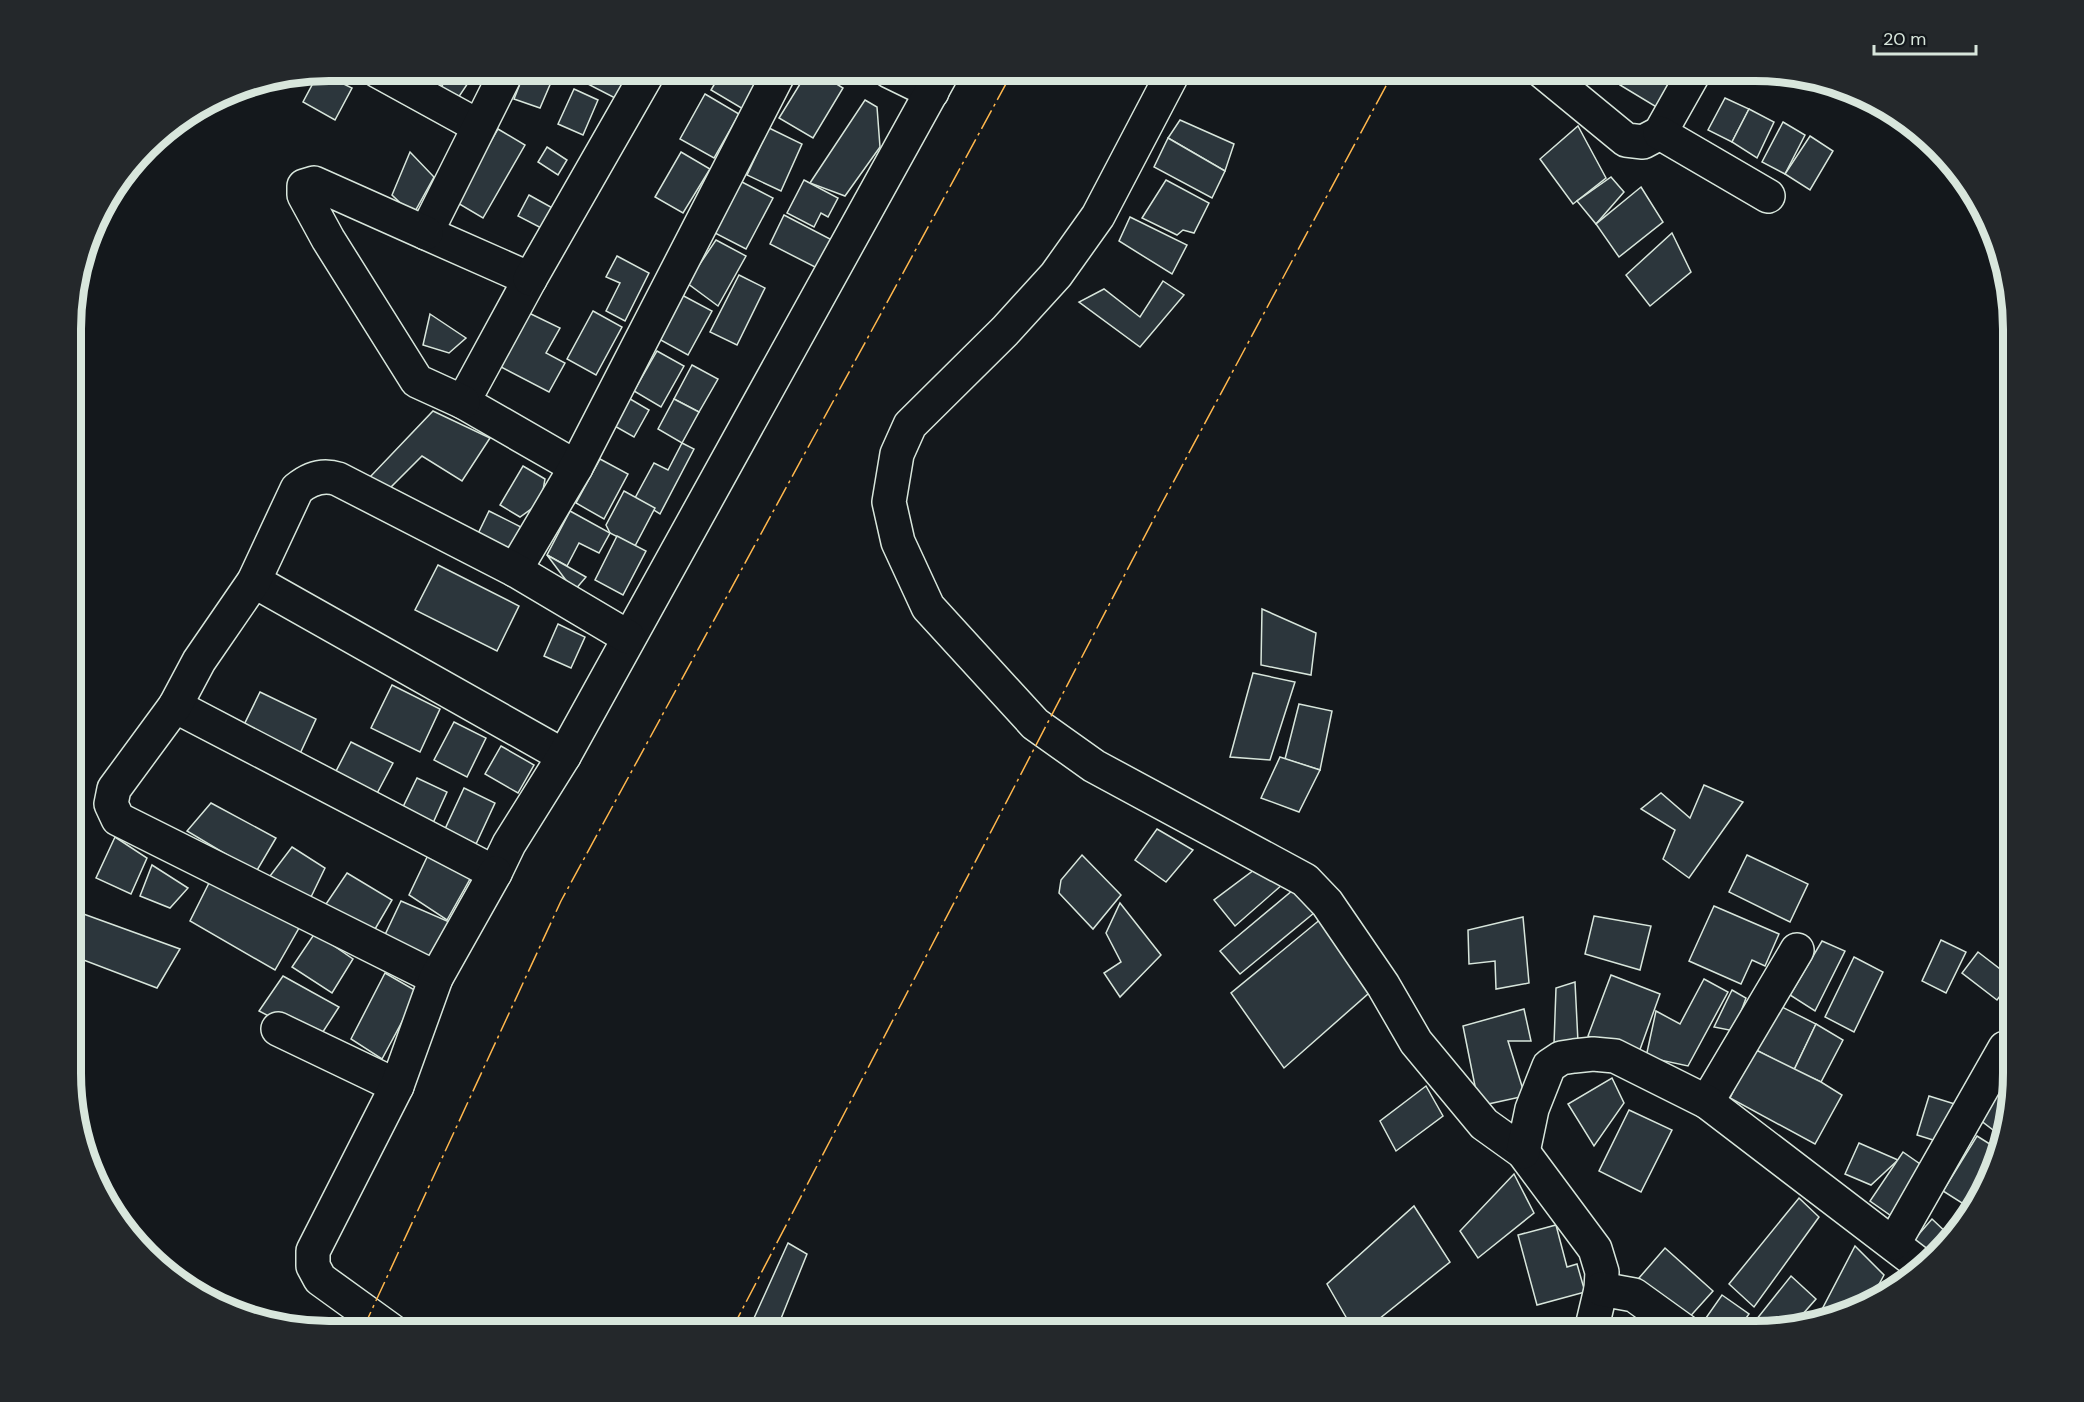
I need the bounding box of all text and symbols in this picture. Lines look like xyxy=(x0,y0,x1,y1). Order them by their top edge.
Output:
scale bar xyxy=(1874,18,1976,56)
text: 20 m xyxy=(1883,27,1926,51)

